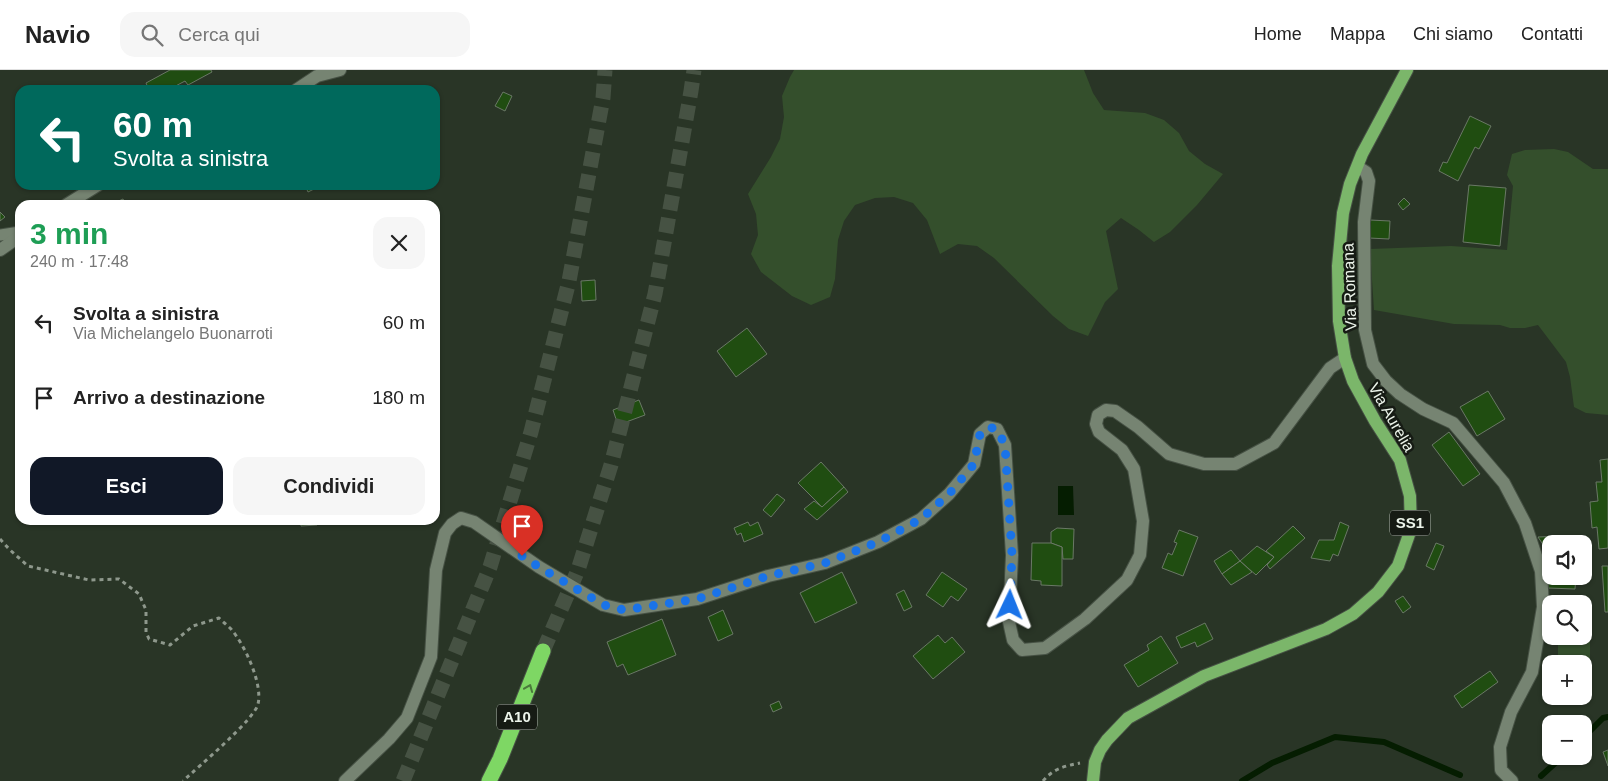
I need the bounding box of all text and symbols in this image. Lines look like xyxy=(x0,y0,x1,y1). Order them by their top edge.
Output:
search box xyxy=(120,12,470,57)
text: Navio xyxy=(25,21,90,48)
icon: search xyxy=(138,21,166,49)
text: Cerca qui xyxy=(178,24,260,45)
text: Home xyxy=(1254,24,1302,44)
text: Mappa xyxy=(1330,24,1385,44)
text: Chi siamo xyxy=(1413,24,1493,44)
text: Contatti xyxy=(1521,24,1583,44)
icon: left xyxy=(30,105,95,170)
text: 60 m xyxy=(113,105,193,144)
text: Svolta a sinistra xyxy=(113,146,268,171)
text: 3 min xyxy=(30,217,108,250)
button: close xyxy=(373,217,425,269)
street label: Via Romana xyxy=(1339,243,1360,331)
text: 240 m · 17:48 xyxy=(30,253,129,270)
text: Svolta a sinistra xyxy=(73,303,219,324)
icon: left xyxy=(30,309,58,337)
text: 60 m xyxy=(383,312,425,333)
text: Via Michelangelo Buonarroti xyxy=(73,325,273,342)
street label: Via Aurelia xyxy=(1365,380,1418,455)
icon: arrive xyxy=(30,384,58,412)
text: Arrivo a destinazione xyxy=(73,387,265,408)
text: 180 m xyxy=(372,387,425,408)
button: Esci xyxy=(30,457,223,515)
button: Condividi xyxy=(233,457,425,515)
pin xyxy=(501,505,543,556)
road number: SS1 xyxy=(1390,510,1430,536)
icon: arrive xyxy=(508,512,536,540)
map controls xyxy=(1542,535,1592,765)
button: sound xyxy=(1542,535,1592,585)
position arrow xyxy=(983,578,1035,630)
button: search xyxy=(1542,595,1592,645)
button: + xyxy=(1542,655,1592,705)
one-way arrow xyxy=(522,684,533,693)
road number: A10 xyxy=(497,704,537,730)
button: − xyxy=(1542,715,1592,765)

